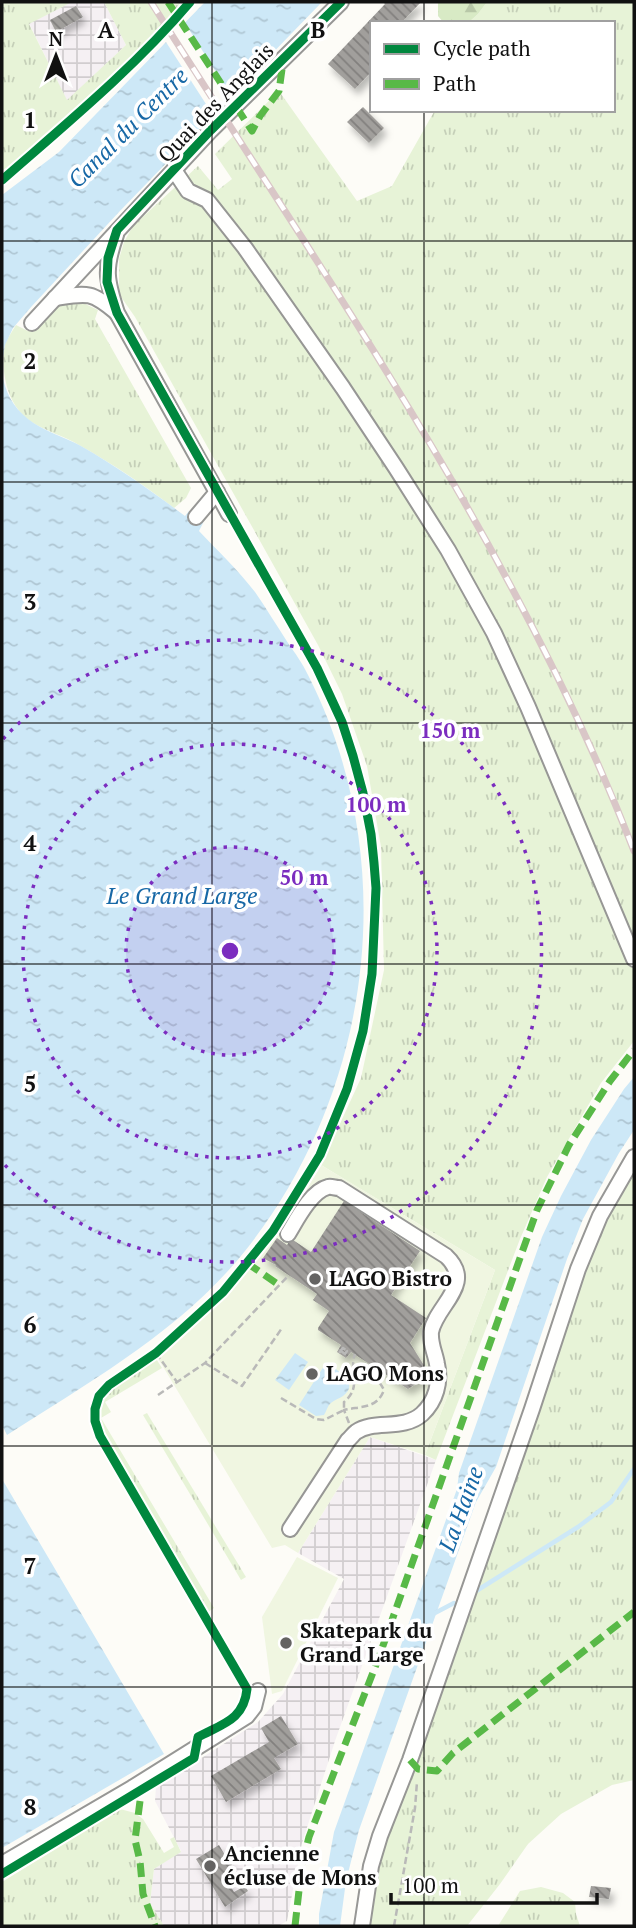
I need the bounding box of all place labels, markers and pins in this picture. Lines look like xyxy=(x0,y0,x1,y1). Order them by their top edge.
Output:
centre of rings xyxy=(218,939,242,963)
place label: LAGO Bistro xyxy=(329,1264,452,1292)
marker: LAGO Bistro xyxy=(307,1271,323,1287)
place label: LAGO Mons xyxy=(326,1359,444,1387)
marker: LAGO Mons xyxy=(304,1366,320,1382)
place label: Skatepark du Grand Large xyxy=(300,1616,432,1668)
marker: Skatepark du Grand Large xyxy=(278,1635,294,1651)
place label: Ancienne écluse de Mons xyxy=(224,1839,376,1891)
marker: Ancienne écluse de Mons xyxy=(202,1858,218,1874)

